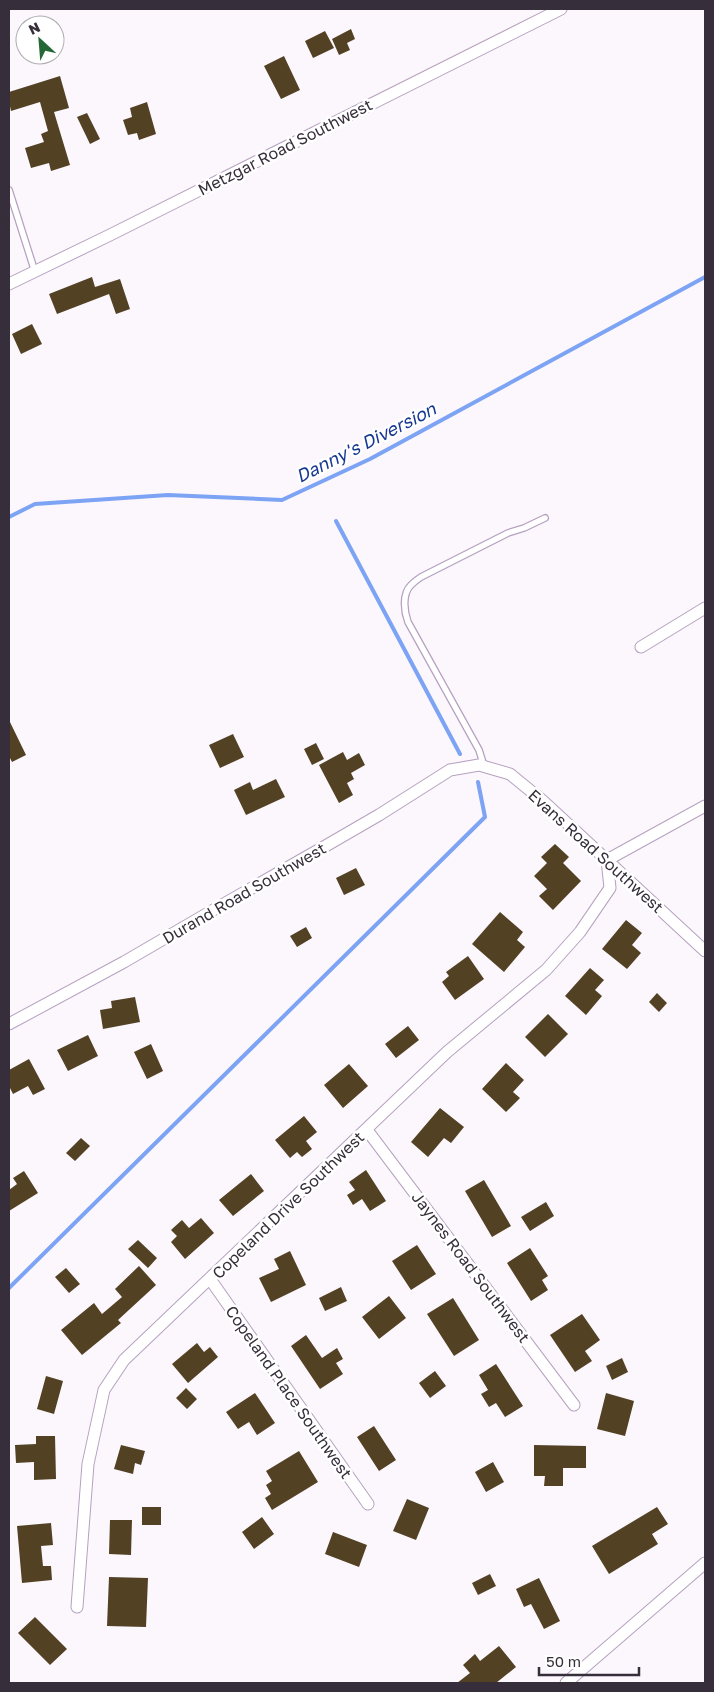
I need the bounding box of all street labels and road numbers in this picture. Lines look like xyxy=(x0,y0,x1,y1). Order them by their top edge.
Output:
street label: Metzgar Road Southwest xyxy=(195,94,375,200)
street label: Evans Road Southwest xyxy=(524,785,668,917)
street label: Durand Road Southwest xyxy=(159,838,329,948)
street label: Copeland Drive Southwest xyxy=(208,1127,368,1283)
street label: Jaynes Road Southwest xyxy=(408,1188,534,1346)
street label: Copeland Place Southwest xyxy=(222,1302,356,1482)

